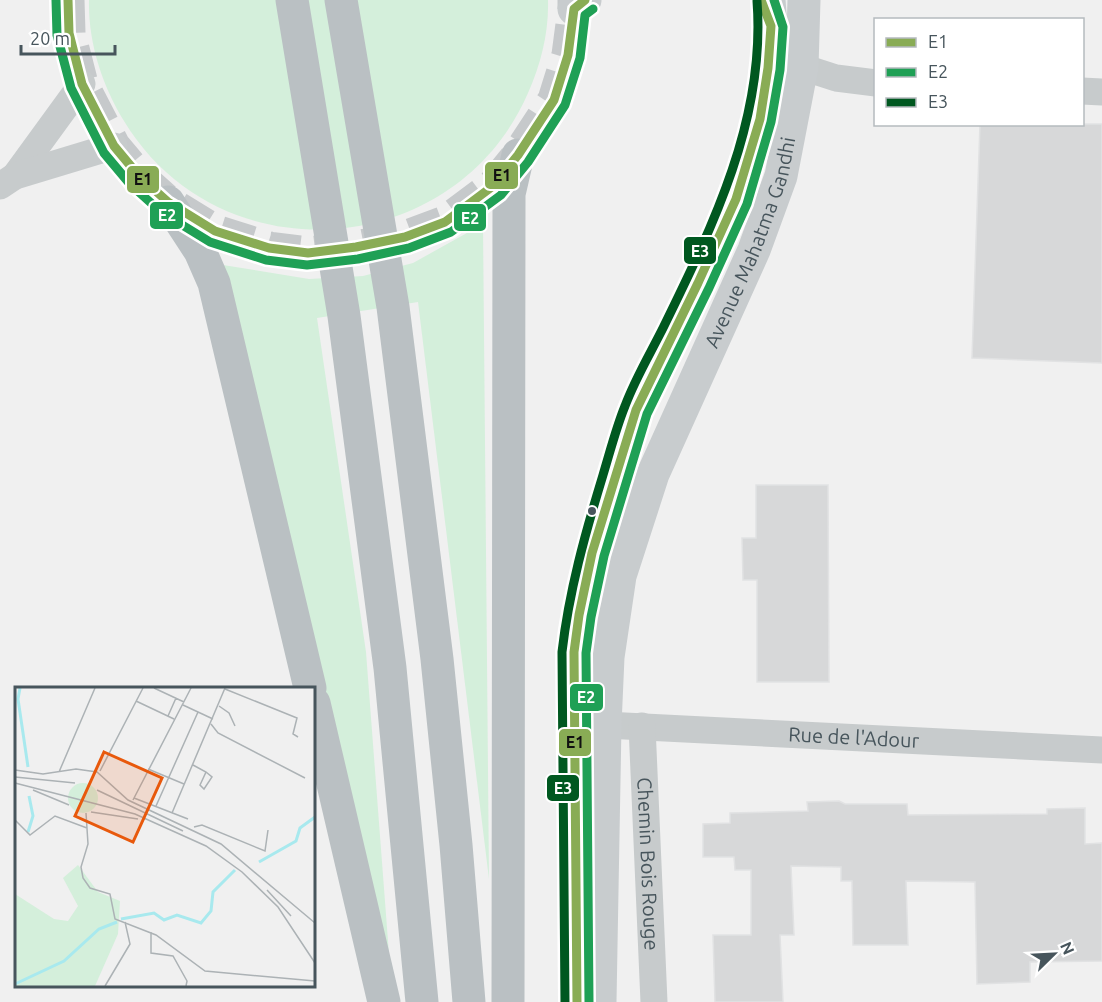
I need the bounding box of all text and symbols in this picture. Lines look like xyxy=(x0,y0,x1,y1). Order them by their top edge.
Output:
scale bar xyxy=(21,18,116,56)
legend xyxy=(874,18,1084,126)
text: 20 m xyxy=(30,28,70,48)
text: E1 xyxy=(928,31,948,51)
text: E2 xyxy=(928,61,948,81)
text: E3 xyxy=(928,91,948,111)
street label: Avenue Mahatma Gandhi xyxy=(699,135,799,351)
line badge: E1 xyxy=(484,161,519,190)
line badge: E1 xyxy=(126,165,160,194)
text: E1 xyxy=(493,166,511,184)
text: E1 xyxy=(134,170,152,188)
line badge: E2 xyxy=(149,201,184,230)
line badge: E2 xyxy=(453,203,487,232)
text: E2 xyxy=(158,206,176,224)
text: E2 xyxy=(461,209,479,227)
line badge: E3 xyxy=(683,236,717,265)
text: E3 xyxy=(691,242,709,260)
unlabelled marker xyxy=(586,505,598,517)
line badge: E2 xyxy=(569,683,604,712)
inset map xyxy=(15,687,315,987)
text: E2 xyxy=(577,688,595,706)
street label: Rue de l'Adour xyxy=(788,722,920,752)
line badge: E1 xyxy=(558,728,592,757)
text: E1 xyxy=(566,733,584,751)
line badge: E3 xyxy=(546,774,580,802)
street label: Chemin Bois Rouge xyxy=(633,777,664,951)
text: E3 xyxy=(554,779,572,797)
north arrow xyxy=(1024,924,1084,984)
text: N xyxy=(1057,939,1078,957)

